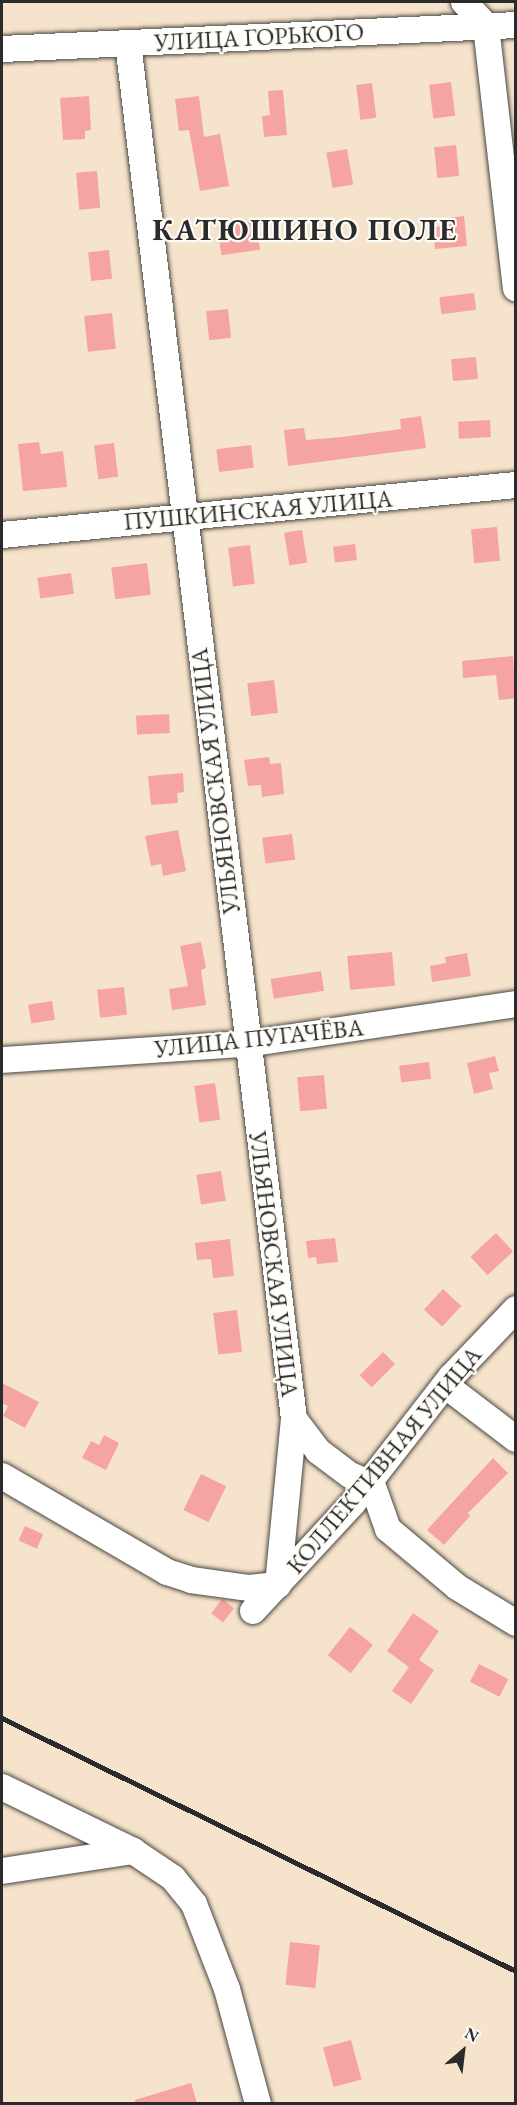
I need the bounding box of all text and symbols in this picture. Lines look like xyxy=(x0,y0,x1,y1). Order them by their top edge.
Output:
street label: УЛИЦА ГОРЬКОГО xyxy=(153,17,365,57)
district label: КАТЮШИНО ПОЛЕ xyxy=(152,212,458,248)
street label: ПУШКИНСКАЯ УЛИЦА xyxy=(122,484,394,536)
street label: УЛЬЯНОВСКАЯ УЛИЦА xyxy=(184,646,246,916)
street label: УЛИЦА ПУГАЧЁВА xyxy=(153,1013,365,1063)
street label: УЛЬЯНОВСКАЯ УЛИЦА xyxy=(243,1129,305,1399)
street label: КОЛЛЕКТИВНАЯ УЛИЦА xyxy=(281,1341,487,1579)
north arrow xyxy=(433,2021,493,2081)
text: N xyxy=(461,2022,482,2047)

